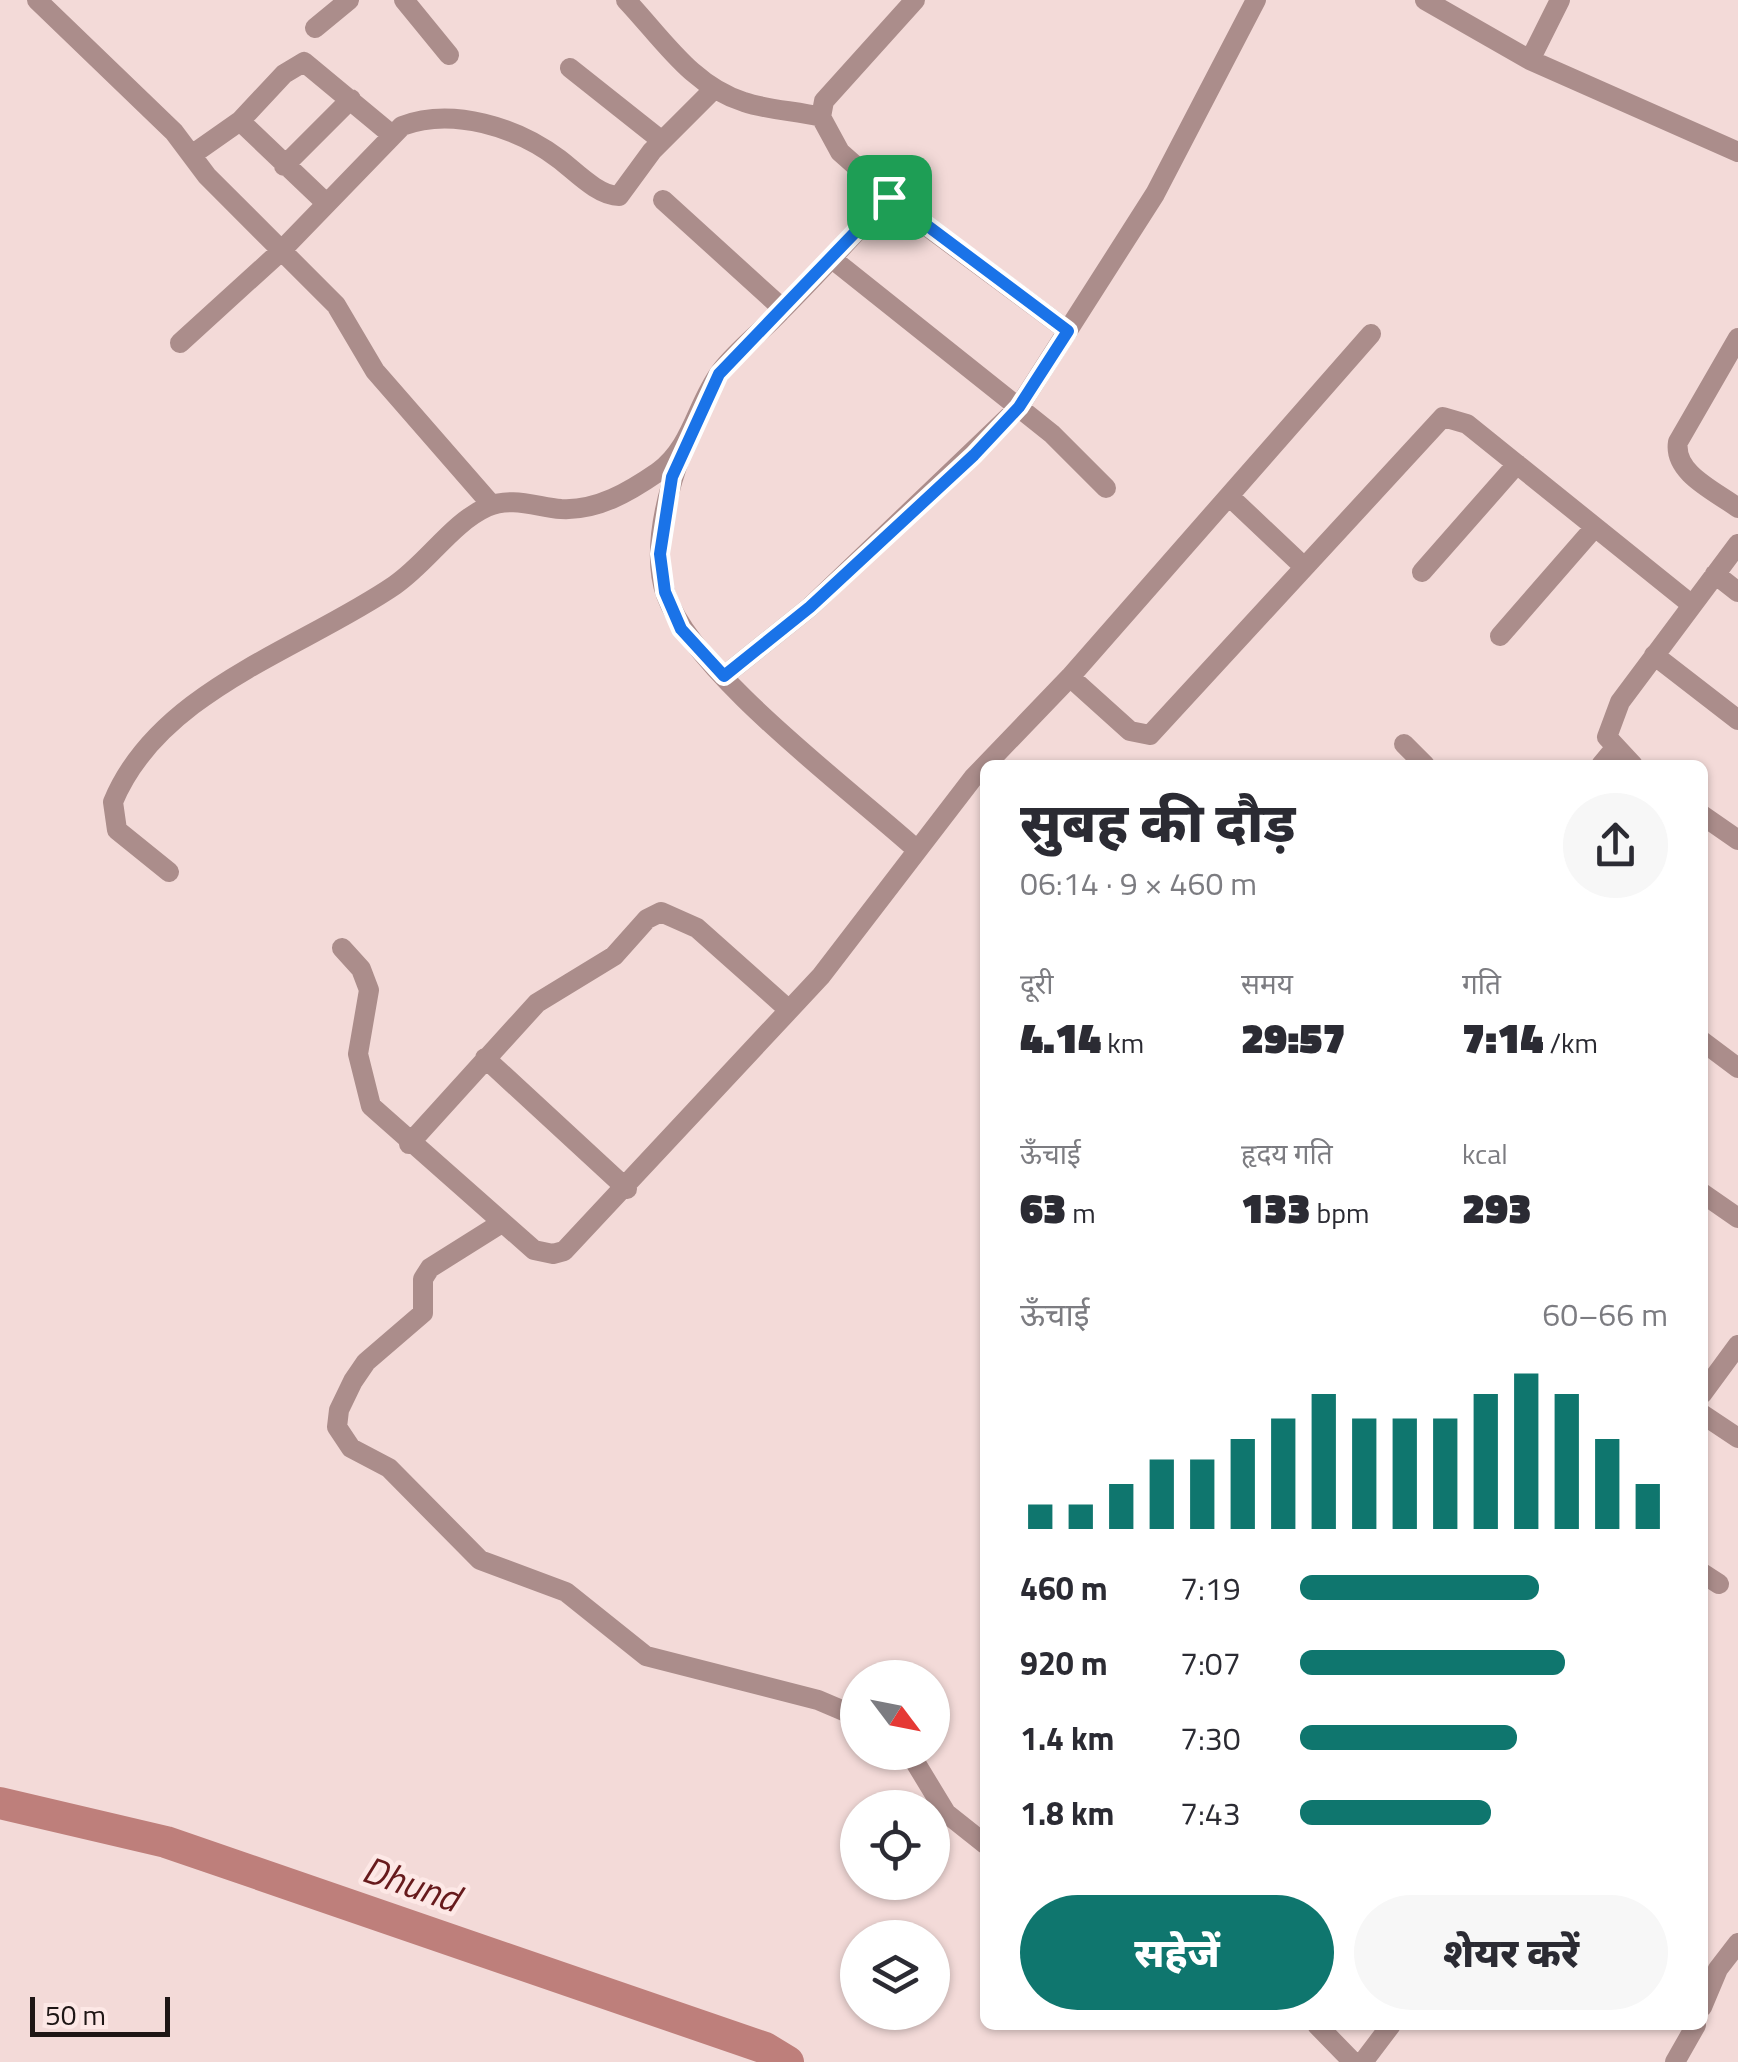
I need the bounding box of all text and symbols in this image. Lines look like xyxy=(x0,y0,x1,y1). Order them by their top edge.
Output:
pin xyxy=(847,155,932,240)
icon: arrive xyxy=(862,170,917,225)
text: सुबह की दौड़ xyxy=(1020,780,1295,863)
button: share xyxy=(1563,793,1668,898)
text: 06:14 · 9 × 460 m xyxy=(1020,859,1257,907)
text: दूरी xyxy=(1020,962,1054,1005)
text: समय xyxy=(1241,962,1293,1005)
text: गति xyxy=(1462,962,1501,1005)
text: 4.14 xyxy=(1020,1005,1101,1069)
text: 29:57 xyxy=(1241,1005,1346,1069)
text: 7:14 xyxy=(1462,1005,1543,1069)
text: km xyxy=(1101,1021,1144,1064)
text: /km xyxy=(1543,1021,1598,1064)
text: ऊँचाई xyxy=(1020,1132,1081,1175)
text: हृदय गति xyxy=(1241,1132,1333,1175)
text: kcal xyxy=(1462,1132,1508,1175)
text: 63 xyxy=(1020,1175,1066,1239)
text: 133 xyxy=(1241,1175,1310,1239)
text: 293 xyxy=(1462,1175,1531,1239)
text: m xyxy=(1066,1191,1096,1234)
text: bpm xyxy=(1310,1191,1369,1234)
text: ऊँचाई xyxy=(1020,1290,1089,1338)
text: 60–66 m xyxy=(1542,1290,1668,1338)
text: 460 m xyxy=(1020,1564,1108,1612)
text: 7:19 xyxy=(1180,1564,1241,1612)
text: 920 m xyxy=(1020,1639,1108,1687)
text: 7:07 xyxy=(1180,1639,1241,1687)
north arrow xyxy=(840,1660,950,1770)
map controls xyxy=(840,1660,950,2030)
text: 1.4 km xyxy=(1020,1714,1114,1762)
text: 7:30 xyxy=(1180,1714,1241,1762)
text: 1.8 km xyxy=(1020,1789,1114,1837)
text: 7:43 xyxy=(1180,1789,1241,1837)
button: locate xyxy=(840,1790,950,1900)
water label: Dhund xyxy=(355,1840,471,1928)
button: सहेजें xyxy=(1020,1895,1334,2010)
button: शेयर करें xyxy=(1354,1895,1668,2010)
button: layers xyxy=(840,1920,950,2030)
scale bar xyxy=(30,1992,170,2036)
text: 50 m xyxy=(45,1993,106,2036)

